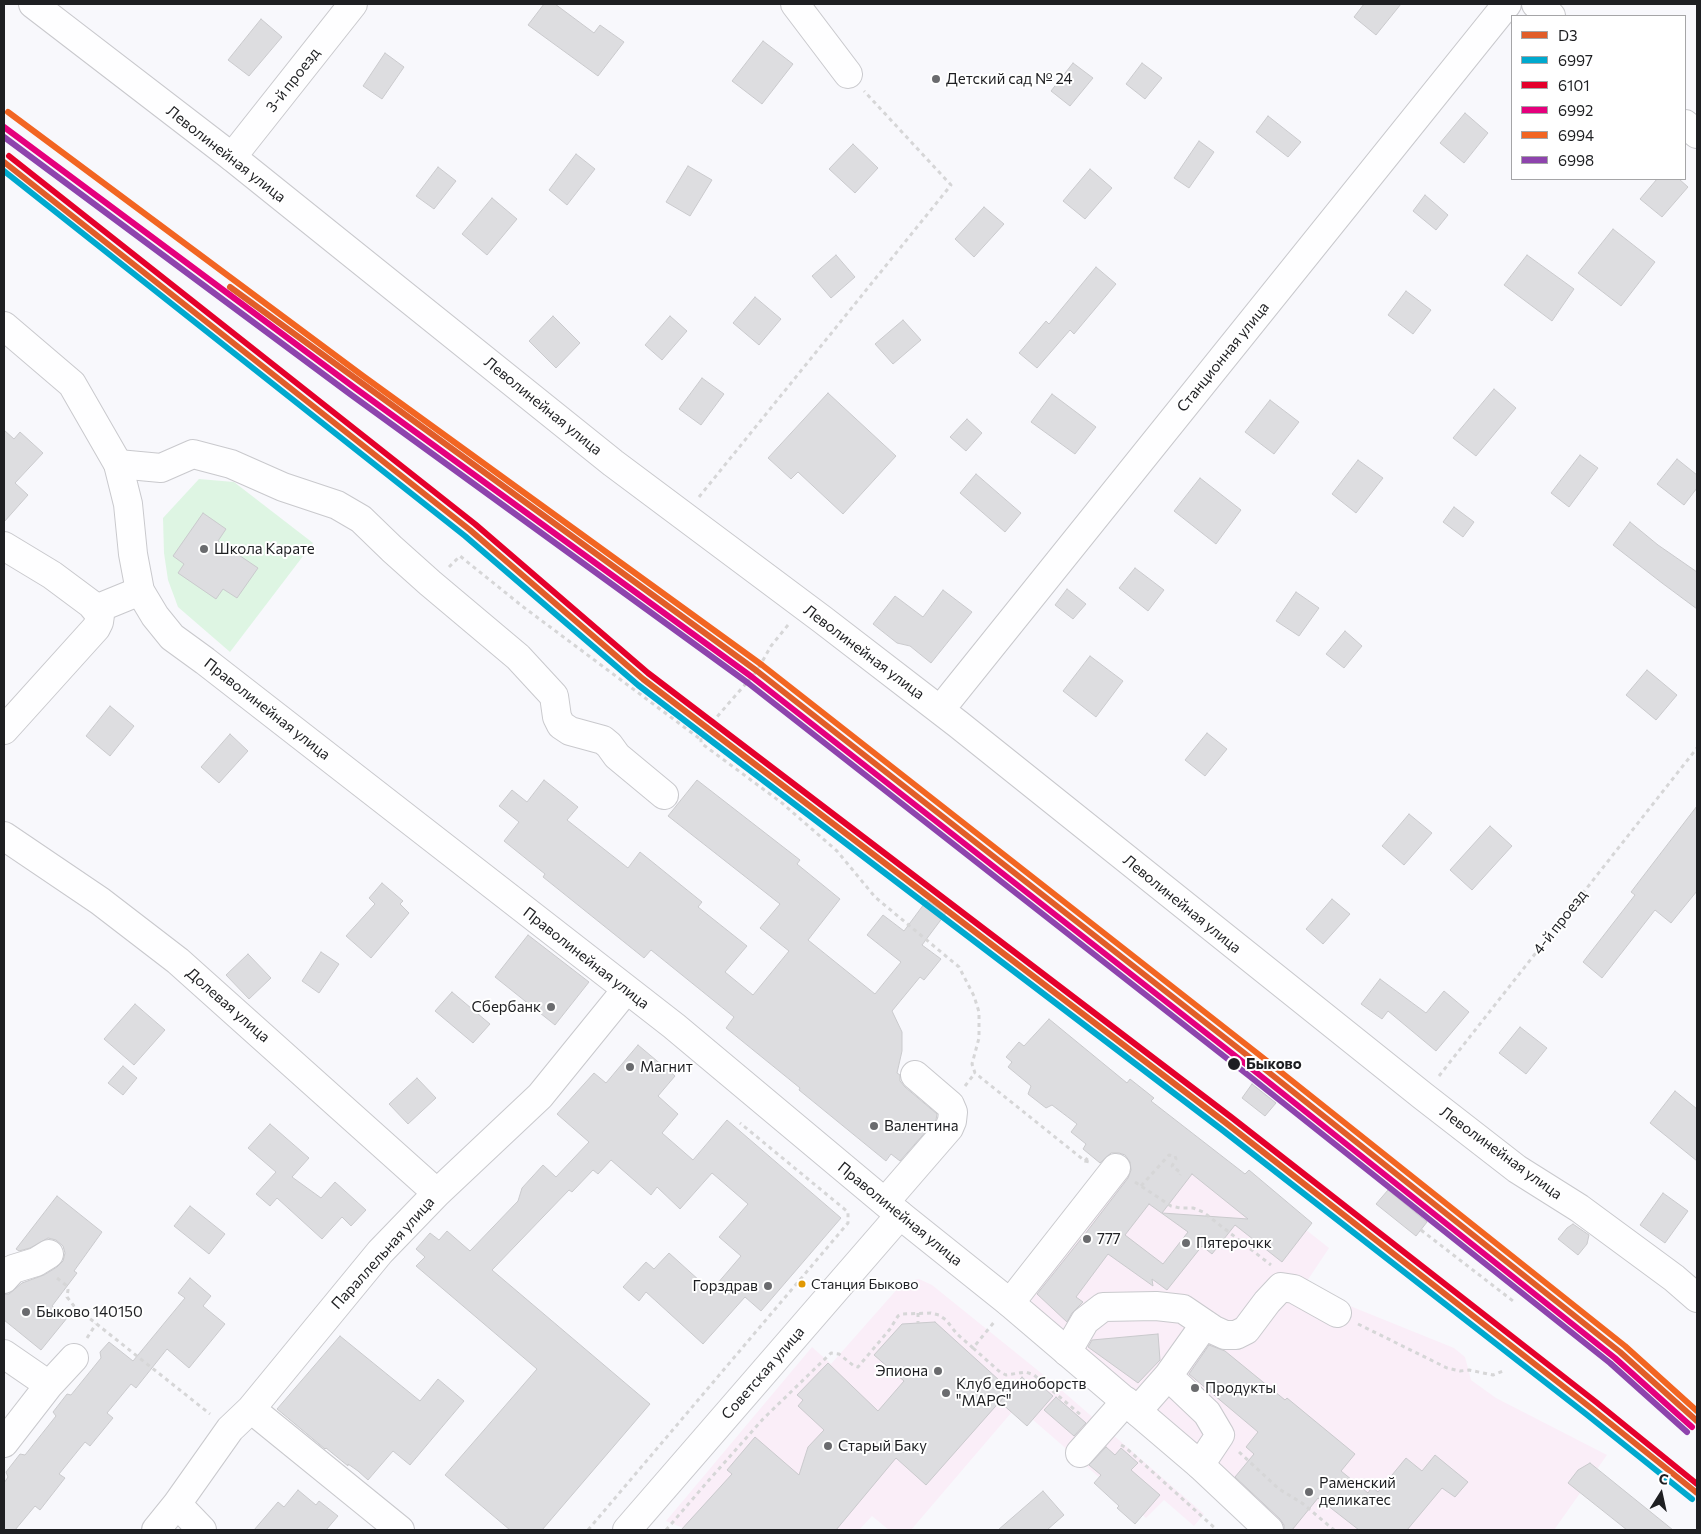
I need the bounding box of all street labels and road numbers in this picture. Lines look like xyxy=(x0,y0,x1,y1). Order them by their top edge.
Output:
street label: 3-й проезд xyxy=(262,44,324,116)
street label: Леволинейная улица xyxy=(163,102,289,206)
street label: Станционная улица xyxy=(1173,298,1273,416)
street label: Леволинейная улица xyxy=(480,353,606,459)
street label: Леволинейная улица xyxy=(800,601,928,703)
street label: Праволинейная улица xyxy=(200,654,334,764)
street label: Леволинейная улица xyxy=(1119,851,1245,957)
street label: 4-й проезд xyxy=(1529,886,1591,958)
street label: Праволинейная улица xyxy=(519,903,653,1013)
street label: Долевая улица xyxy=(183,964,273,1046)
street label: Леволинейная улица xyxy=(1436,1103,1566,1203)
street label: Праволинейная улица xyxy=(834,1158,966,1270)
street label: Параллельная улица xyxy=(328,1193,438,1313)
street label: Советская улица xyxy=(718,1323,808,1423)

